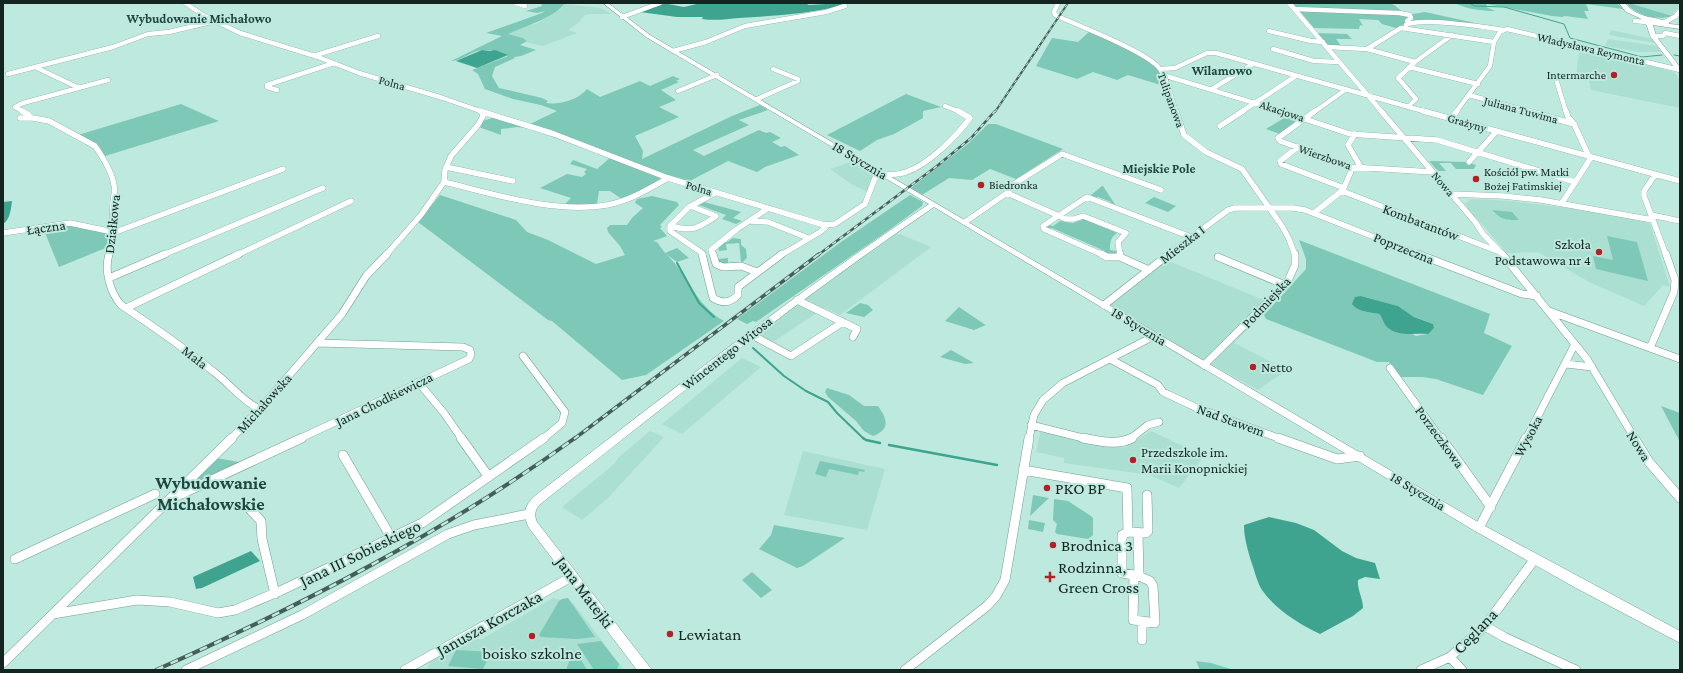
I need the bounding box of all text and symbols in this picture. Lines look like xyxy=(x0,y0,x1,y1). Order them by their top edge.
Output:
district label: Wybudowanie Michałowo xyxy=(126,11,272,26)
street label: Władysława Reymonta xyxy=(1536,30,1647,68)
district label: Wilamowo xyxy=(1191,63,1253,78)
place label: Intermarche xyxy=(1547,68,1606,82)
marker: Intermarche xyxy=(1609,70,1619,80)
street label: Tulipanowa xyxy=(1155,71,1188,130)
street label: Polna xyxy=(377,73,407,94)
street label: Juliana Tuwima xyxy=(1481,93,1560,127)
street label: Akacjowa xyxy=(1258,97,1307,125)
street label: Grażyny xyxy=(1446,111,1488,135)
street label: 18 Stycznia xyxy=(829,137,891,183)
street label: Wierzbowa xyxy=(1297,141,1354,173)
district label: Miejskie Pole xyxy=(1123,161,1196,177)
place label: Kościół pw. Matki Bożej Fatimskiej xyxy=(1484,165,1569,193)
street label: Nowa xyxy=(1429,169,1458,200)
marker: Kościół pw. Matki Bożej Fatimskiej xyxy=(1471,174,1481,184)
street label: Polna xyxy=(684,177,714,199)
place label: Biedronka xyxy=(989,178,1038,192)
marker: Biedronka xyxy=(976,180,986,190)
street label: Działkowa xyxy=(101,193,123,254)
street label: Kombatantów xyxy=(1381,200,1462,244)
street label: Łączna xyxy=(25,216,67,238)
street label: Mieszka I xyxy=(1156,221,1208,267)
street label: Poprzeczna xyxy=(1371,229,1437,268)
place label: Szkoła Podstawowa nr 4 xyxy=(1495,236,1592,268)
marker: Szkoła Podstawowa nr 4 xyxy=(1594,247,1604,257)
street label: Podmiejska xyxy=(1238,273,1295,332)
street label: 18 Stycznia xyxy=(1108,303,1170,349)
street label: Wincentego Witosa xyxy=(679,313,776,393)
street label: Mała xyxy=(179,342,211,372)
place label: Netto xyxy=(1261,359,1292,375)
marker: Netto xyxy=(1248,362,1258,372)
street label: Jana Chodkiewicza xyxy=(331,368,436,430)
street label: Michałowska xyxy=(233,370,295,436)
street label: Nad Stawem xyxy=(1195,400,1267,440)
street label: Porzeczkowa xyxy=(1412,403,1468,472)
street label: Wysoka xyxy=(1510,412,1546,459)
street label: Nowa xyxy=(1624,428,1655,465)
place label: Przedszkole im. Marii Konopnickiej xyxy=(1141,444,1248,477)
marker: Przedszkole im. Marii Konopnickiej xyxy=(1128,455,1138,465)
street label: 18 Stycznia xyxy=(1387,468,1449,514)
district label: Wybudowanie Michałowskie xyxy=(154,473,267,514)
place label: PKO BP xyxy=(1055,479,1106,498)
marker: PKO BP xyxy=(1042,483,1052,493)
street label: Jana III Sobieskiego xyxy=(295,516,424,592)
place label: Brodnica 3 xyxy=(1061,536,1133,555)
marker: Brodnica 3 xyxy=(1048,540,1058,550)
street label: Jana Matejki xyxy=(550,551,618,632)
place label: Rodzinna, Green Cross xyxy=(1058,558,1140,597)
marker: Rodzinna, Green Cross xyxy=(1045,572,1055,582)
street label: Janusza Korczaka xyxy=(431,587,545,661)
street label: Ceglana xyxy=(1449,605,1501,658)
place label: Lewiatan xyxy=(678,625,741,644)
marker: Lewiatan xyxy=(665,629,675,639)
marker: boisko szkolne xyxy=(527,631,537,641)
place label: boisko szkolne xyxy=(482,644,582,663)

